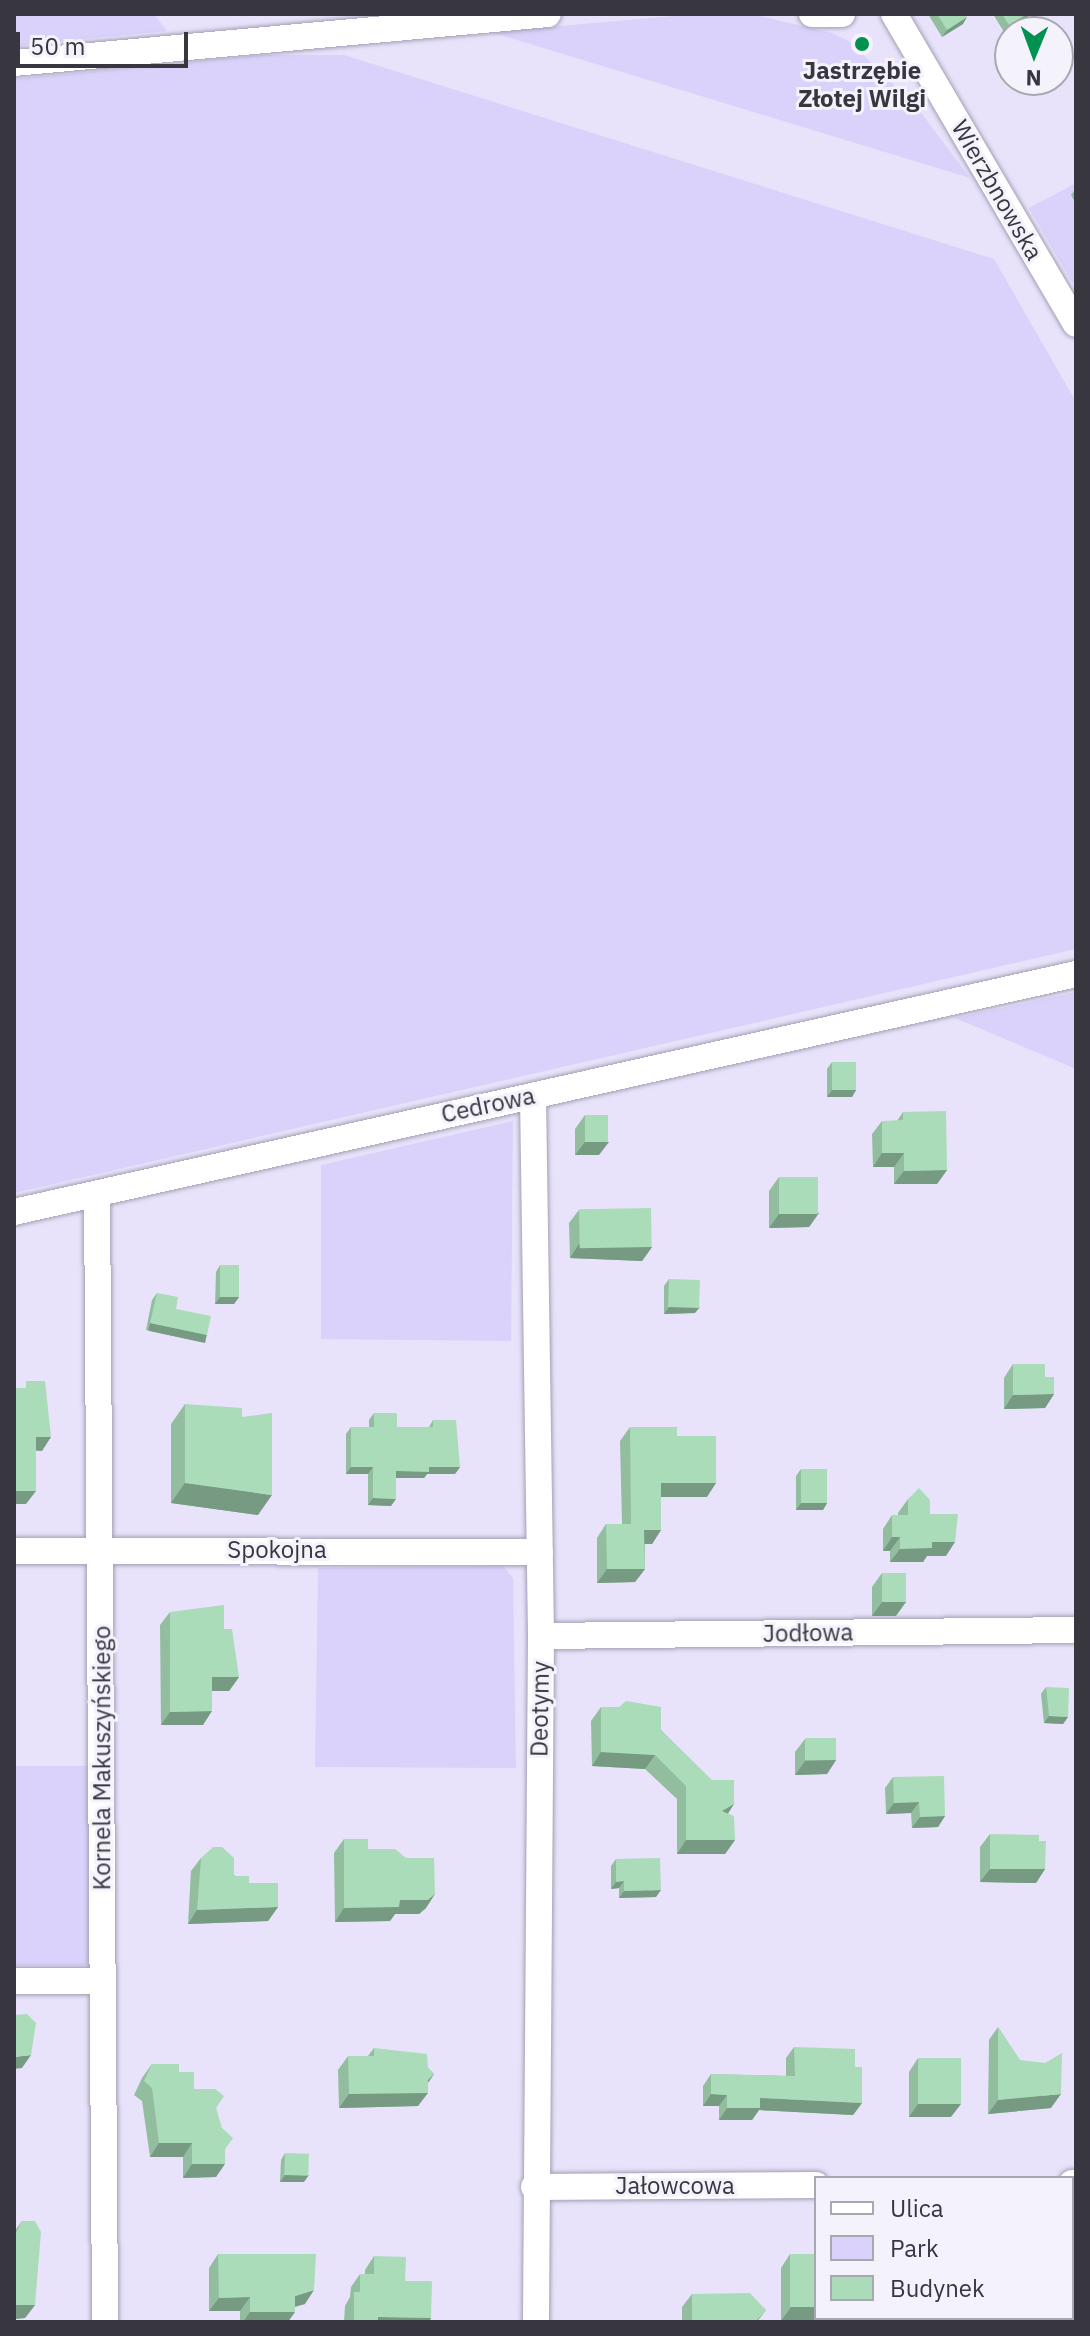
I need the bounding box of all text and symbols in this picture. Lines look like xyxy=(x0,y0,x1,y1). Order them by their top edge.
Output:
scale bar xyxy=(20,16,192,66)
north arrow xyxy=(994,16,1074,96)
text: 50 m xyxy=(30,30,85,62)
marker: Jastrzębie Złotej Wilgi xyxy=(853,35,871,53)
place label: Jastrzębie Złotej Wilgi xyxy=(798,57,926,113)
text: N xyxy=(1025,64,1042,93)
street label: Wierzbnowska xyxy=(945,115,1049,265)
street label: Cedrowa xyxy=(439,1081,537,1129)
street label: Spokojna xyxy=(227,1536,327,1564)
street label: Jodłowa xyxy=(762,1618,854,1648)
street label: Kornela Makuszyńskiego xyxy=(88,1626,116,1890)
street label: Deotymy xyxy=(525,1661,555,1757)
street label: Jałowcowa xyxy=(615,2172,735,2200)
legend xyxy=(814,2176,1074,2320)
text: Ulica xyxy=(890,2192,944,2224)
text: Park xyxy=(890,2232,939,2264)
text: Budynek xyxy=(890,2272,985,2304)

